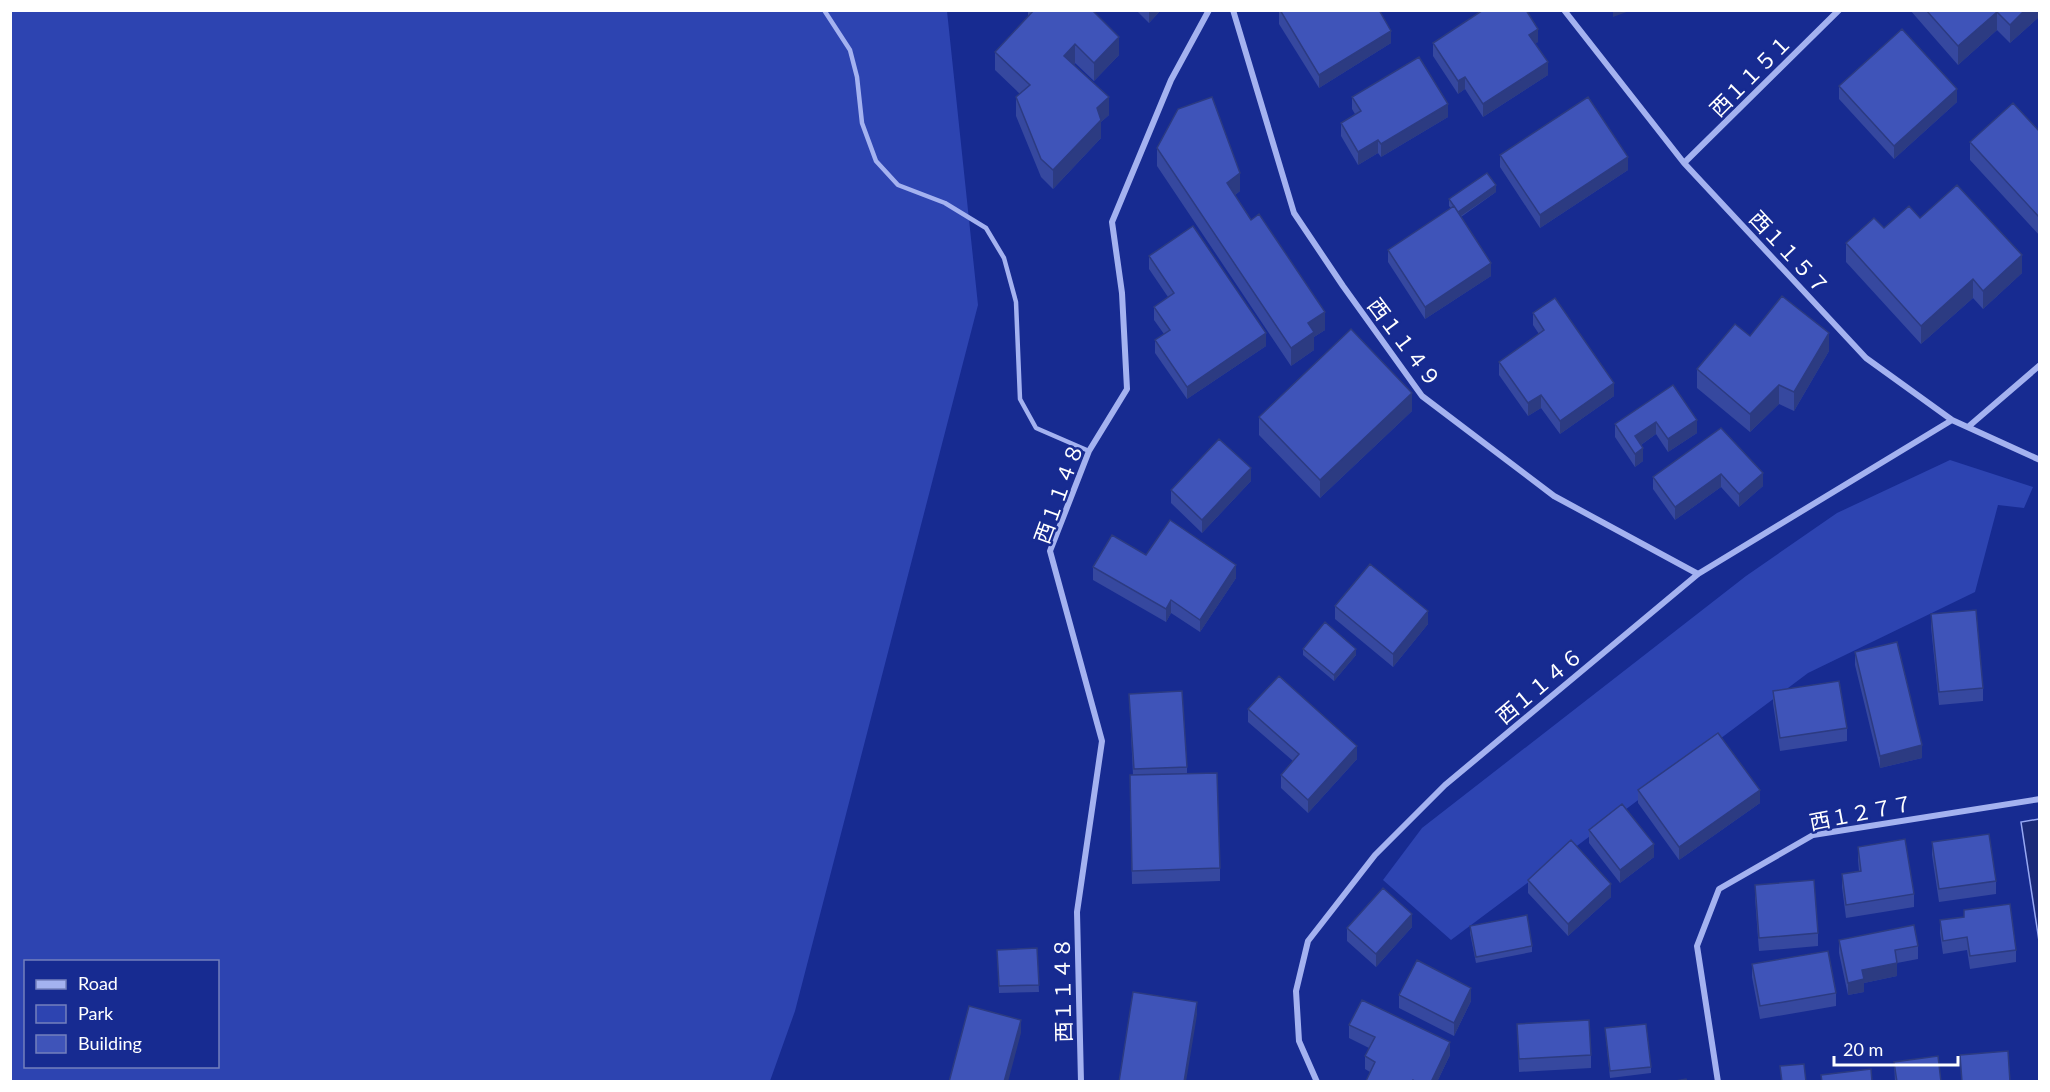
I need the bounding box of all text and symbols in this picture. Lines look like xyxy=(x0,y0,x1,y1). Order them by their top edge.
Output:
street label: 西１１５１ xyxy=(1704,29,1796,121)
street label: 西１１５７ xyxy=(1745,205,1835,299)
street label: 西１１４９ xyxy=(1363,293,1447,391)
street label: 西１１４８ xyxy=(1028,439,1088,547)
street label: 西１１４６ xyxy=(1491,642,1587,728)
street label: 西１２７７ xyxy=(1807,790,1915,834)
street label: 西１１４８ xyxy=(1049,937,1075,1043)
legend xyxy=(24,960,219,1068)
text: Road xyxy=(78,972,118,994)
text: Park xyxy=(78,1002,114,1024)
scale bar xyxy=(1834,1029,1958,1067)
text: Building xyxy=(78,1032,142,1054)
text: 20 m xyxy=(1843,1038,1883,1060)

